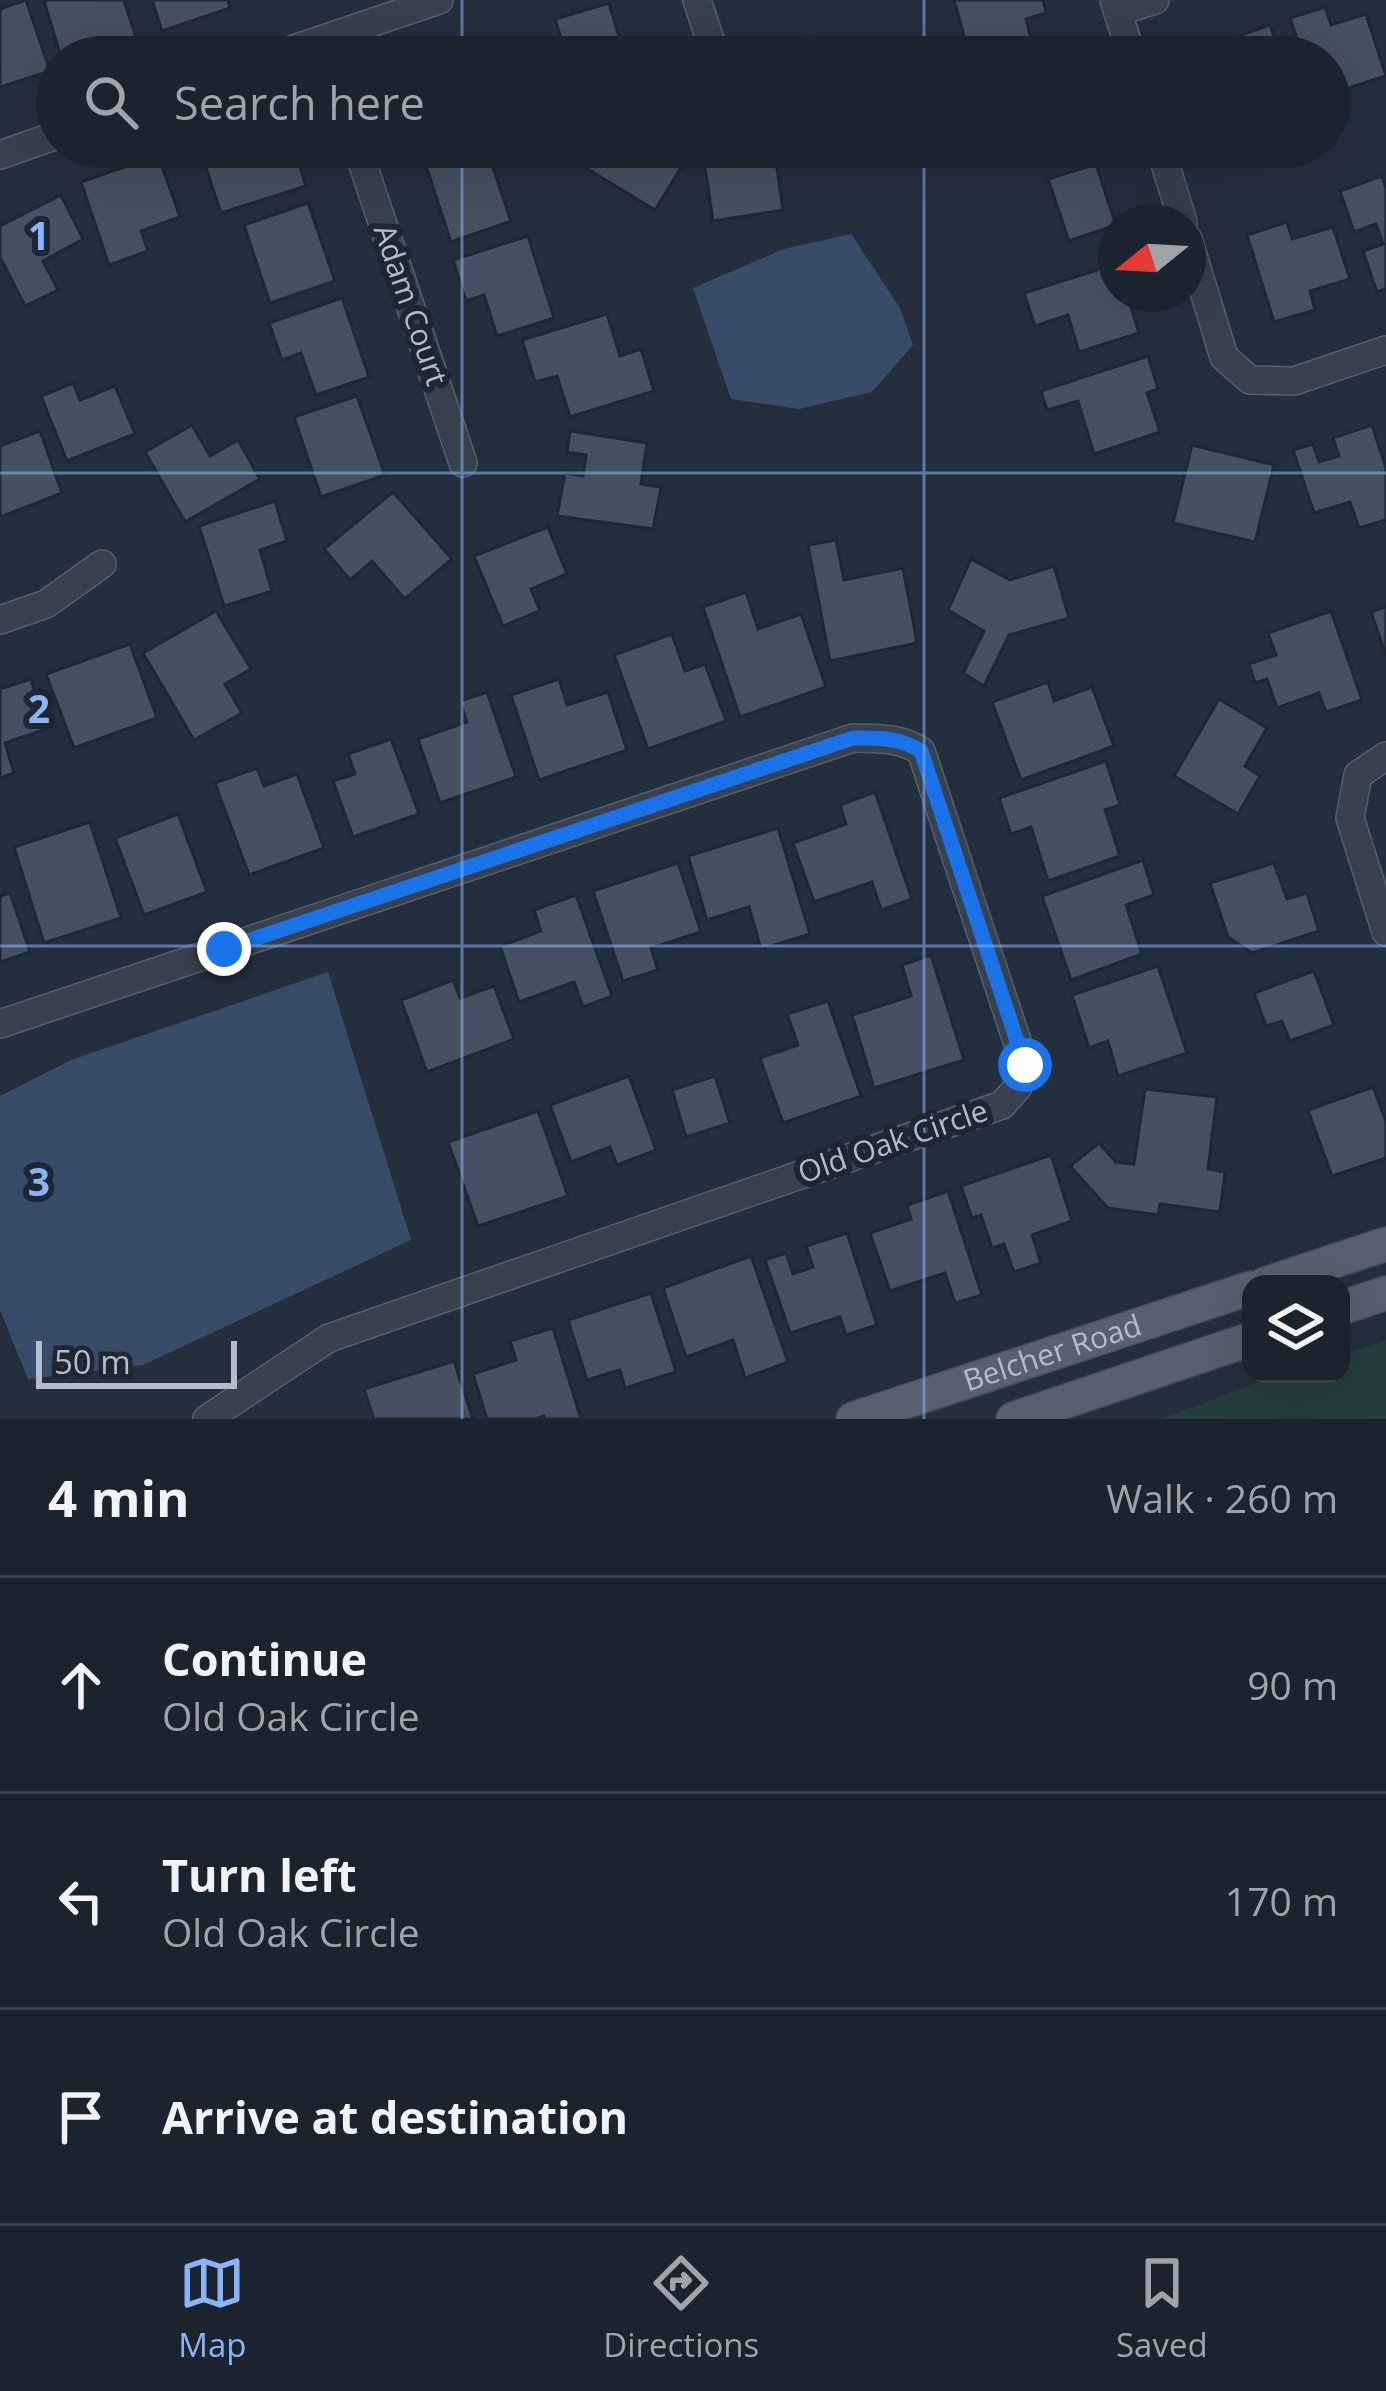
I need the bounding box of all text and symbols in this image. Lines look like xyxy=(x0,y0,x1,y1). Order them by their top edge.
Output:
search box xyxy=(36,36,1350,168)
icon: search xyxy=(78,69,144,135)
text: Search here xyxy=(174,72,425,133)
north arrow xyxy=(1098,204,1206,312)
text: 1 xyxy=(28,208,50,261)
street label: Adam Court xyxy=(365,218,458,391)
text: 2 xyxy=(28,681,50,734)
route end xyxy=(197,922,251,976)
route start xyxy=(998,1038,1052,1092)
street label: Old Oak Circle xyxy=(792,1089,993,1192)
text: 3 xyxy=(28,1154,50,1207)
map controls xyxy=(1242,1275,1350,1383)
button: layers xyxy=(1242,1275,1350,1383)
street label: Belcher Road xyxy=(958,1304,1146,1400)
scale bar xyxy=(36,1335,237,1388)
text: 50 m xyxy=(54,1339,131,1384)
text: 4 min xyxy=(48,1462,190,1532)
text: Walk · 260 m xyxy=(1106,1471,1338,1524)
text: Continue xyxy=(162,1628,367,1689)
icon: ahead xyxy=(48,1652,114,1718)
text: 90 m xyxy=(1247,1658,1338,1711)
text: Old Oak Circle xyxy=(162,1689,420,1742)
text: Turn left xyxy=(162,1844,357,1905)
icon: left xyxy=(48,1868,114,1934)
text: 170 m xyxy=(1225,1874,1338,1927)
text: Old Oak Circle xyxy=(162,1905,420,1958)
icon: arrive xyxy=(48,2084,114,2150)
text: Arrive at destination xyxy=(162,2086,628,2147)
tab: Map xyxy=(178,2250,247,2367)
tab: Directions xyxy=(603,2250,759,2367)
tab: Saved xyxy=(1116,2250,1208,2367)

